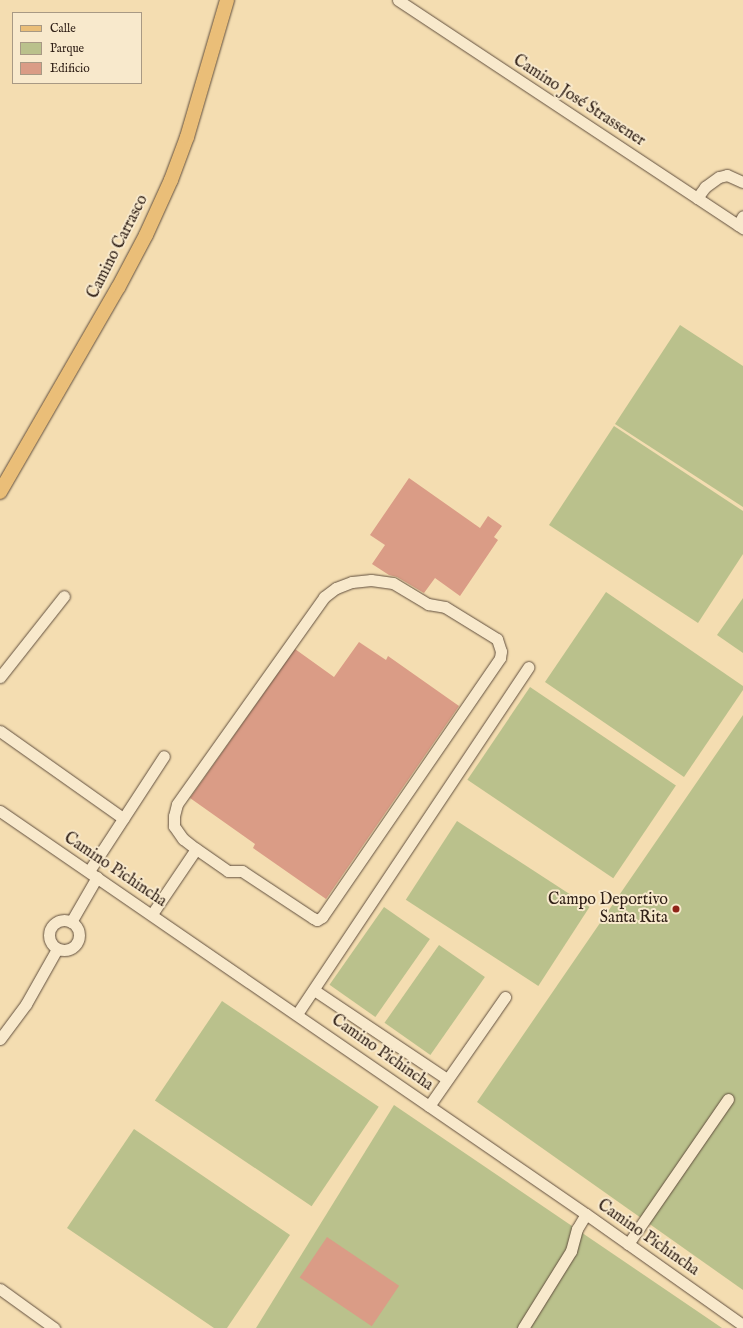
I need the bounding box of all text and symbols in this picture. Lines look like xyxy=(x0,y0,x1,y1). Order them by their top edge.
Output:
legend xyxy=(12,12,142,84)
text: Calle xyxy=(50,21,76,36)
text: Parque xyxy=(50,41,84,56)
street label: Camino José Strassener xyxy=(509,51,649,151)
text: Edificio xyxy=(50,61,90,76)
street label: Camino Carrasco xyxy=(84,192,152,302)
street label: Camino Pichincha xyxy=(60,829,170,911)
place label: Campo Deportivo Santa Rita xyxy=(548,890,668,928)
marker: Campo Deportivo Santa Rita xyxy=(671,904,681,914)
street label: Camino Pichincha xyxy=(328,1011,436,1095)
street label: Camino Pichincha xyxy=(594,1196,702,1280)

